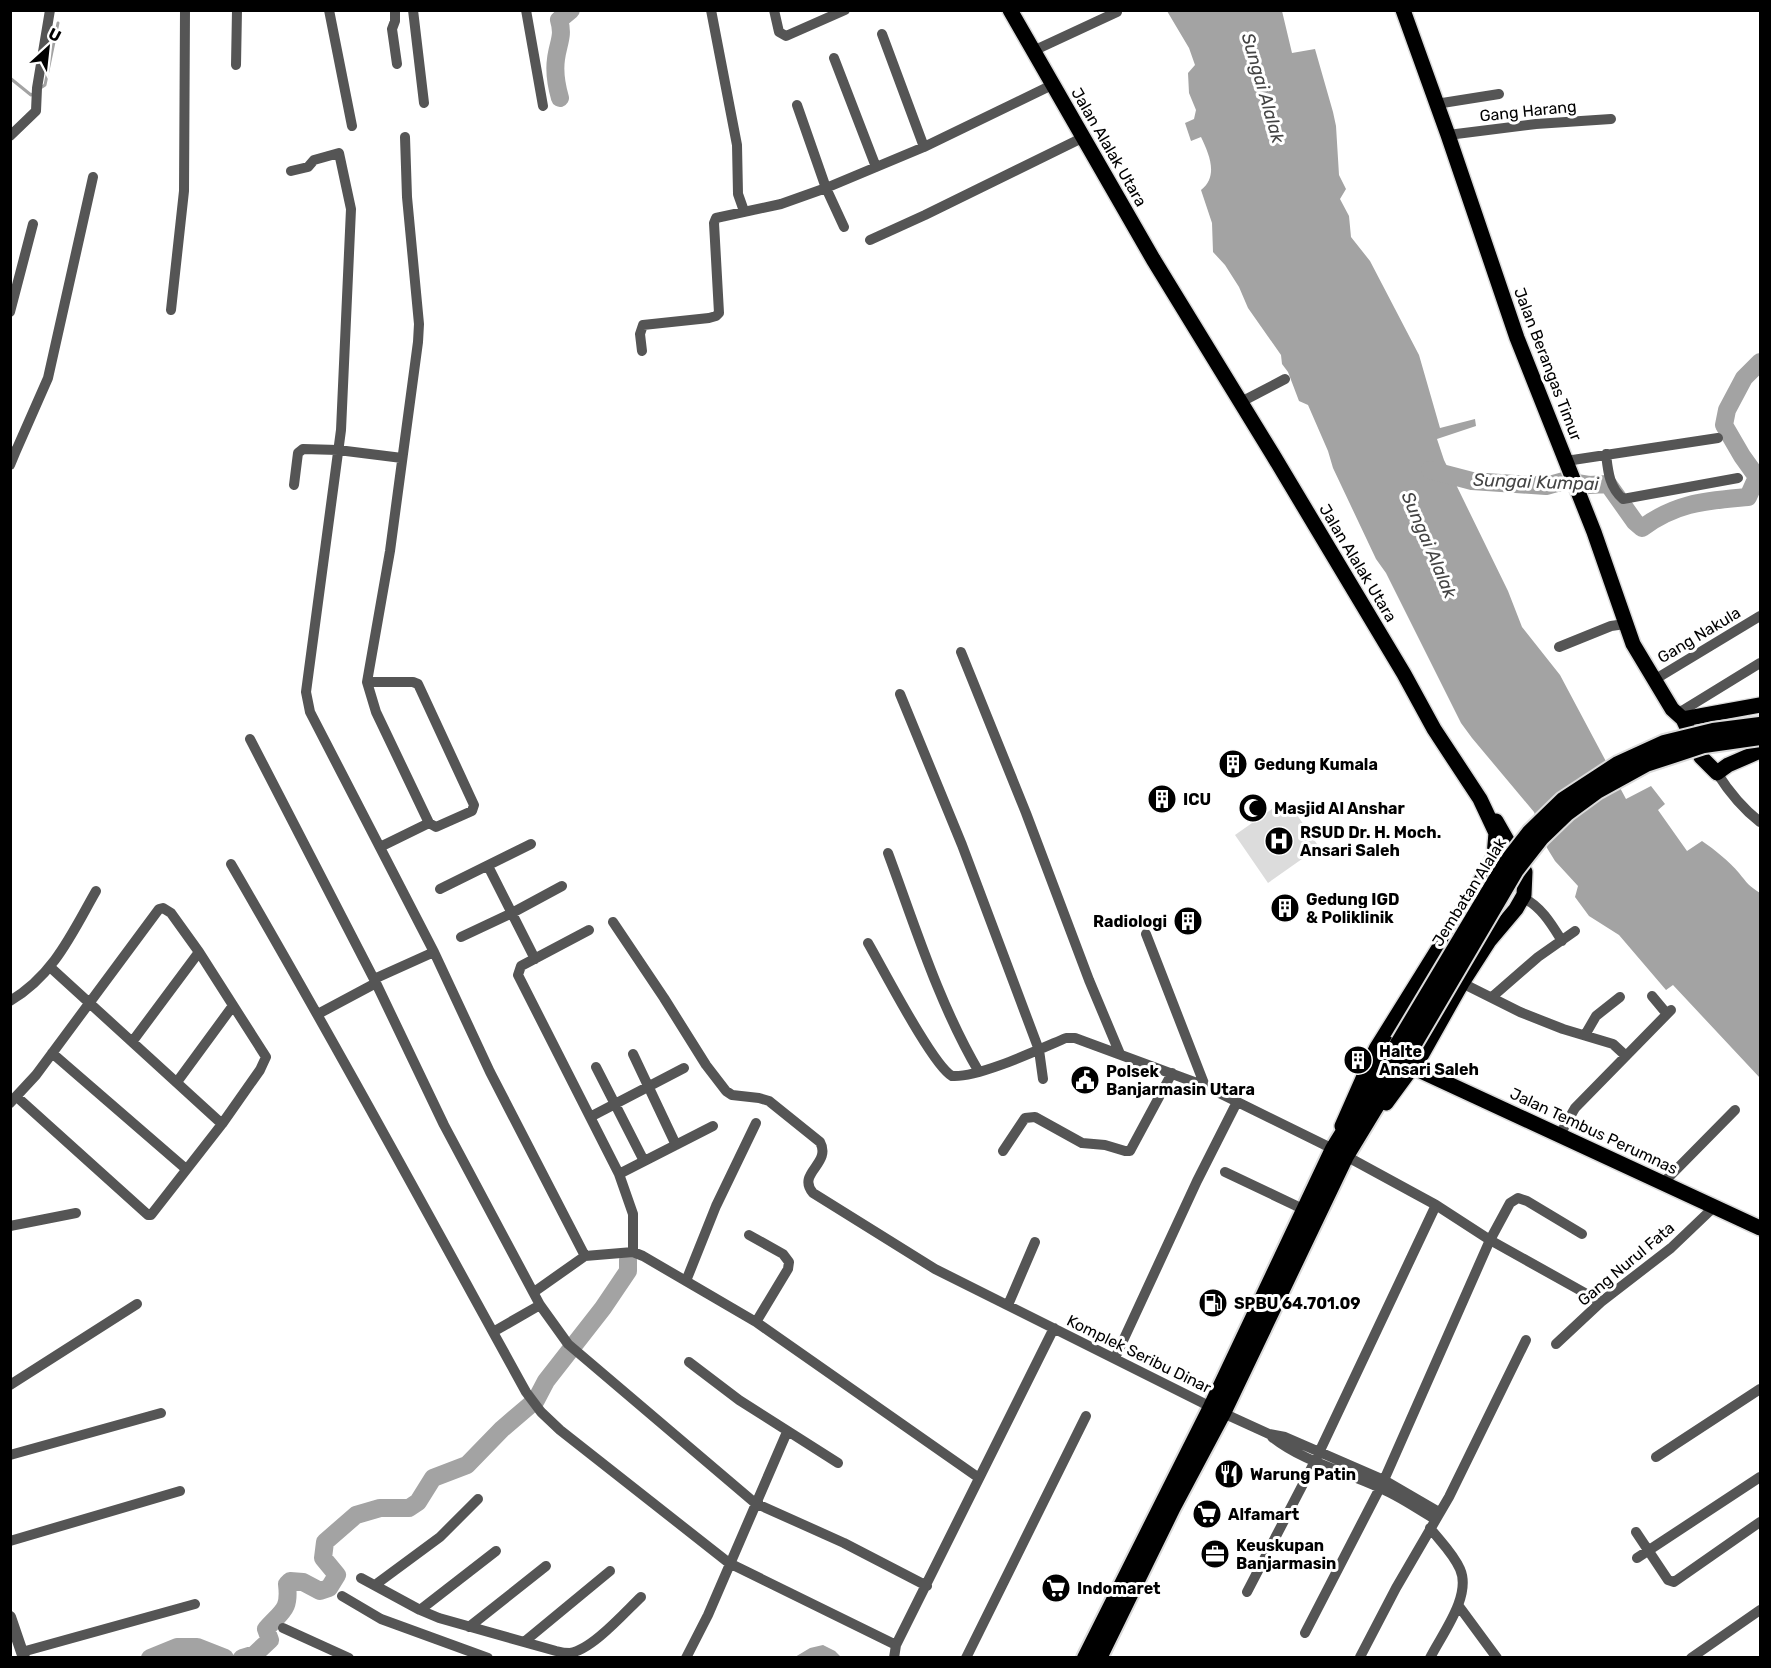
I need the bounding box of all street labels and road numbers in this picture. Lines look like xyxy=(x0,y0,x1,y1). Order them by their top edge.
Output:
street label: Jalan Alalak Utara xyxy=(1067,84,1151,210)
street label: Gang Harang xyxy=(1479,96,1577,126)
street label: Jalan Berangas Timur xyxy=(1510,285,1586,443)
street label: Jalan Alalak Utara xyxy=(1315,501,1401,625)
street label: Gang Nakula xyxy=(1654,603,1744,667)
street label: Jembatan Alalak xyxy=(1428,834,1510,950)
street label: Jalan Tembus Perumnas xyxy=(1507,1084,1681,1178)
street label: Gang Nurul Fata xyxy=(1574,1218,1678,1310)
street label: Komplek Seribu Dinar xyxy=(1064,1311,1214,1397)

